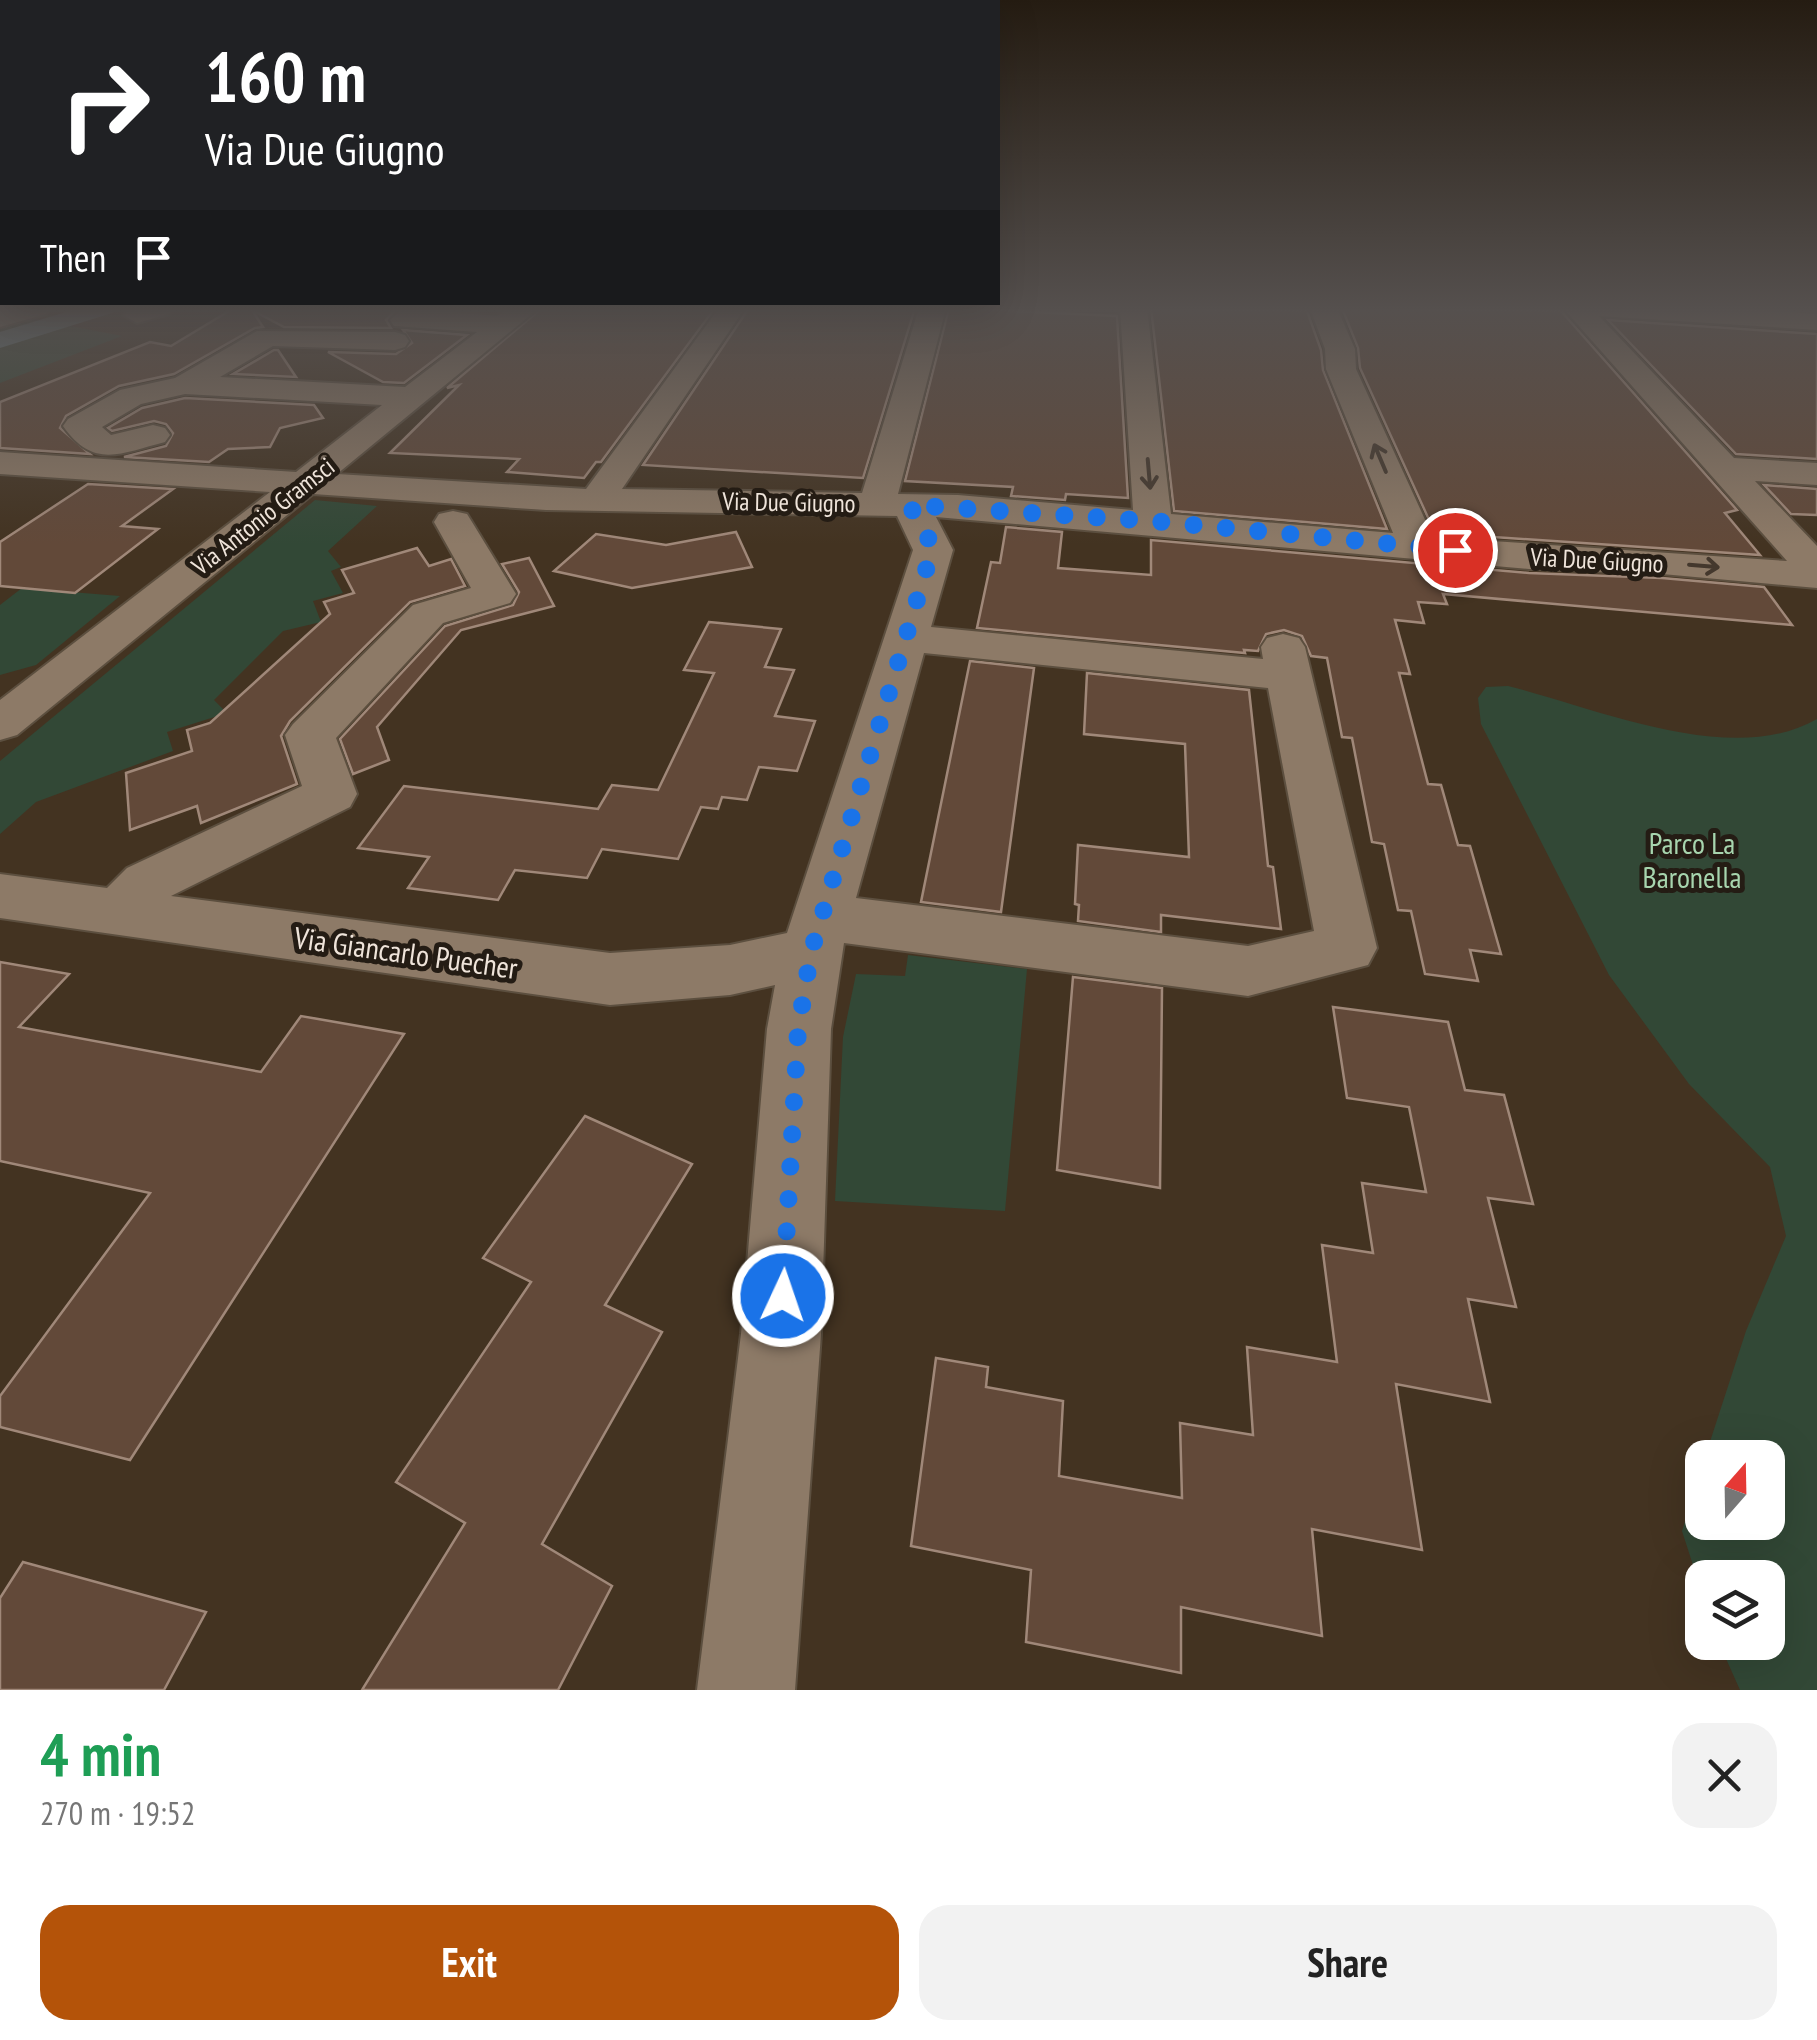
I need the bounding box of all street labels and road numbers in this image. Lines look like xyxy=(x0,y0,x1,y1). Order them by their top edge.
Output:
street label: Via Antonio Gramsci xyxy=(184,450,341,582)
street label: Via Due Giugno xyxy=(721,485,856,519)
street label: Via Due Giugno xyxy=(1529,540,1664,579)
street label: Via Giancarlo Puecher xyxy=(291,917,521,987)

